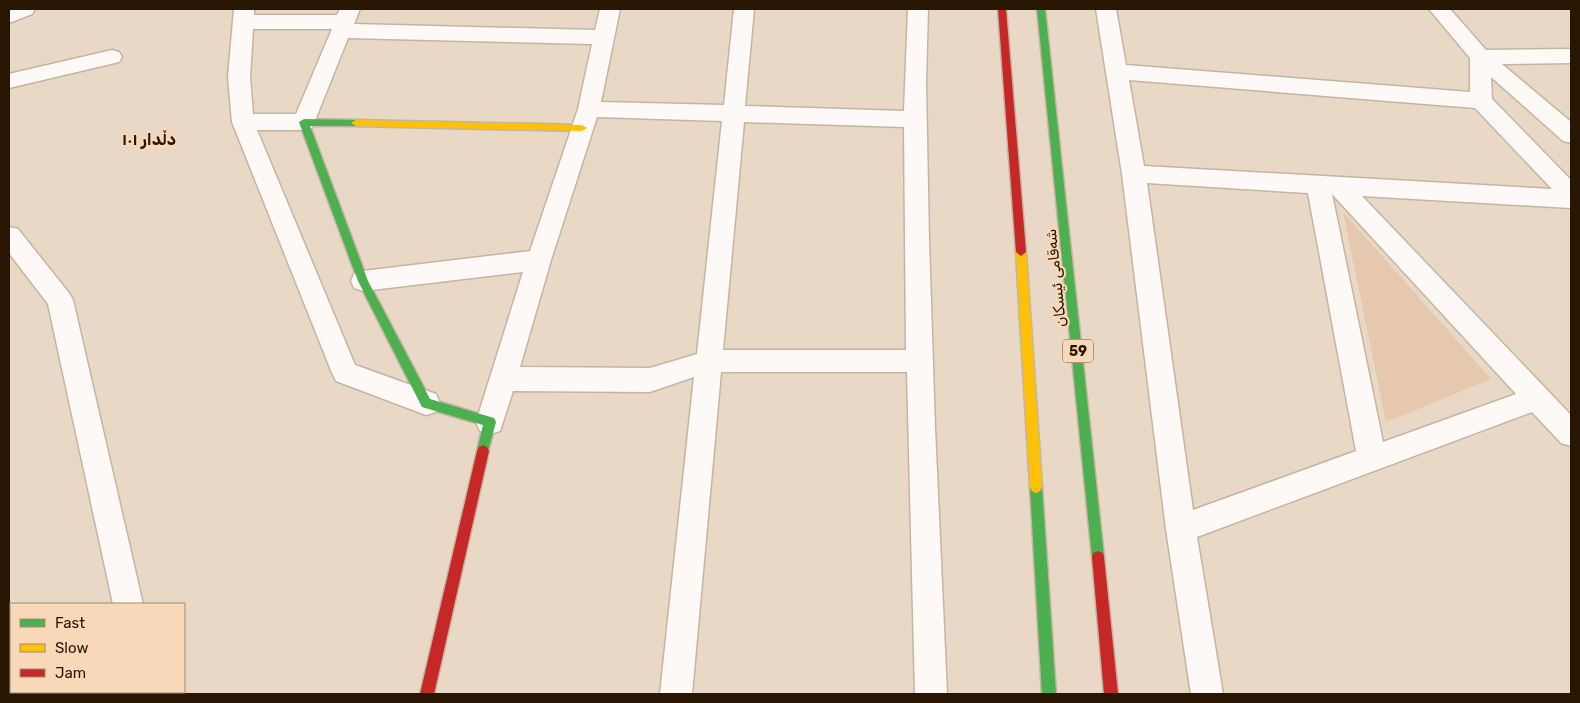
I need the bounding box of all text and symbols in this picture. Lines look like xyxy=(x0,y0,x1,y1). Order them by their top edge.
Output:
district label: دڵدار ١٠١ xyxy=(122,130,176,149)
street label: شەقامی ئیسکان xyxy=(1042,228,1070,328)
road number: 59 xyxy=(1063,340,1093,362)
legend xyxy=(10,603,185,693)
text: Fast xyxy=(55,614,85,632)
text: Slow xyxy=(55,639,88,657)
text: Jam xyxy=(55,664,86,682)

